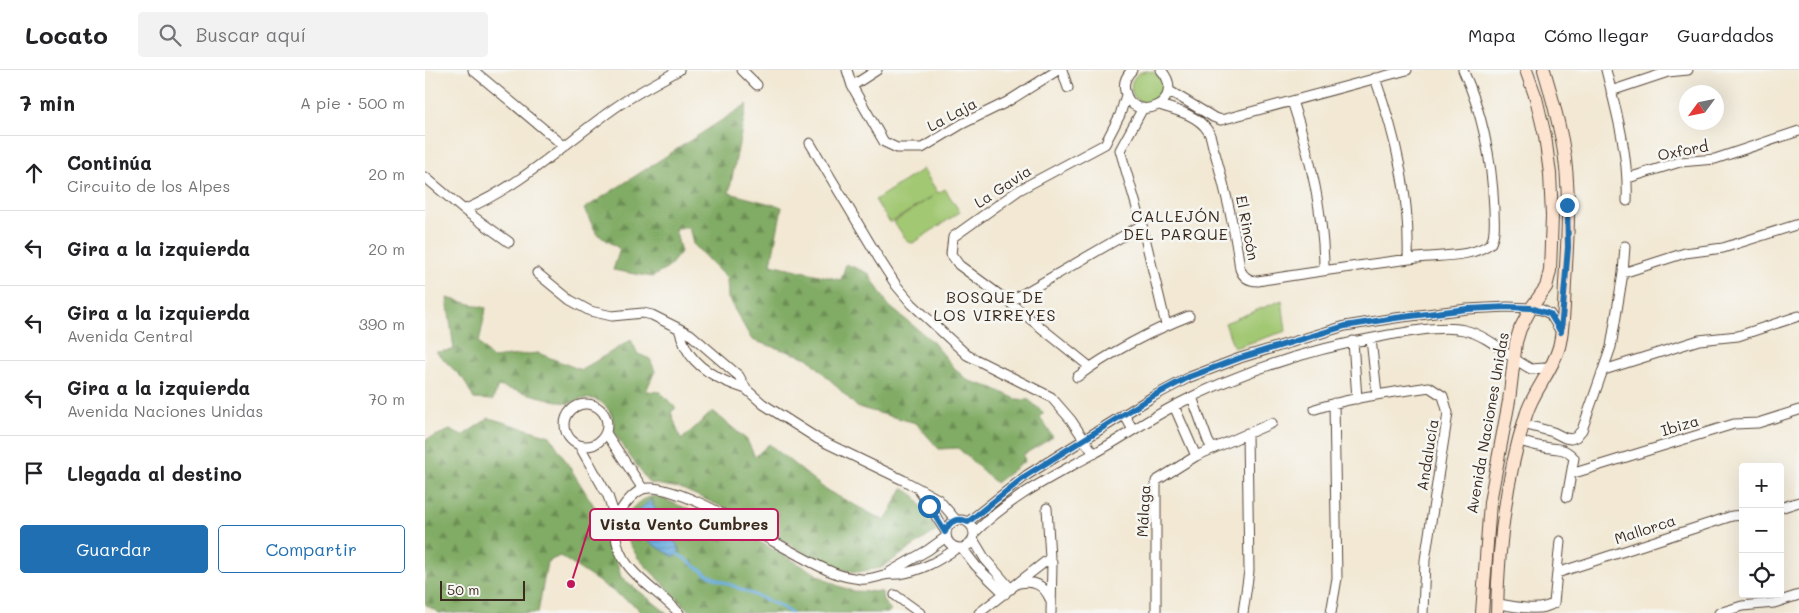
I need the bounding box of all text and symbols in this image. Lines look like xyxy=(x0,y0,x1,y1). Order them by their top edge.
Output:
search box xyxy=(138,12,488,57)
text: Locato xyxy=(25,19,108,50)
icon: search xyxy=(156,21,184,49)
text: Buscar aquí xyxy=(196,22,306,47)
text: Mapa xyxy=(1468,23,1516,47)
text: Cómo llegar xyxy=(1544,23,1649,47)
text: Guardados xyxy=(1677,23,1774,47)
north arrow xyxy=(1679,85,1724,130)
text: 7 min xyxy=(20,89,75,116)
text: A pie · 500 m xyxy=(300,92,405,113)
street label: La Laja xyxy=(923,93,980,136)
street label: Oxford xyxy=(1656,135,1710,165)
text: Continúa xyxy=(67,150,152,175)
icon: ahead xyxy=(20,159,48,187)
street label: La Gavia xyxy=(970,160,1035,212)
text: 20 m xyxy=(368,163,405,184)
text: Circuito de los Alpes xyxy=(67,175,230,196)
street label: El Rincón xyxy=(1232,194,1264,262)
route end xyxy=(1556,194,1579,217)
district label: CALLEJÓN DEL PARQUE xyxy=(1123,205,1229,244)
icon: left xyxy=(20,234,48,262)
text: Gira a la izquierda xyxy=(67,236,250,261)
text: 20 m xyxy=(368,238,405,259)
district label: BOSQUE DE LOS VIRREYES xyxy=(934,286,1056,325)
text: Gira a la izquierda xyxy=(67,300,250,325)
icon: left xyxy=(20,309,48,337)
text: 390 m xyxy=(358,313,405,334)
text: Avenida Central xyxy=(67,325,193,346)
street label: Avenida Naciones Unidas xyxy=(1461,330,1513,515)
text: Gira a la izquierda xyxy=(67,375,250,400)
icon: left xyxy=(20,384,48,412)
text: 70 m xyxy=(368,388,405,409)
text: Avenida Naciones Unidas xyxy=(67,400,263,421)
street label: Ibiza xyxy=(1658,410,1701,440)
street label: Andalucía xyxy=(1411,418,1443,492)
icon: arrive xyxy=(20,459,48,487)
text: Llegada al destino xyxy=(67,461,242,486)
map controls xyxy=(1739,463,1784,598)
button: + xyxy=(1739,463,1784,508)
street label: Málaga xyxy=(1132,484,1154,538)
route start xyxy=(918,495,941,518)
button: − xyxy=(1739,508,1784,553)
callout: Vista Vento Cumbres xyxy=(590,509,778,540)
street label: Mallorca xyxy=(1611,510,1678,548)
text: Vista Vento Cumbres xyxy=(600,513,768,534)
button: Guardar xyxy=(20,525,208,573)
button: Compartir xyxy=(218,525,405,573)
button: locate xyxy=(1739,553,1784,598)
scale bar xyxy=(440,578,525,601)
text: 50 m xyxy=(447,580,479,599)

